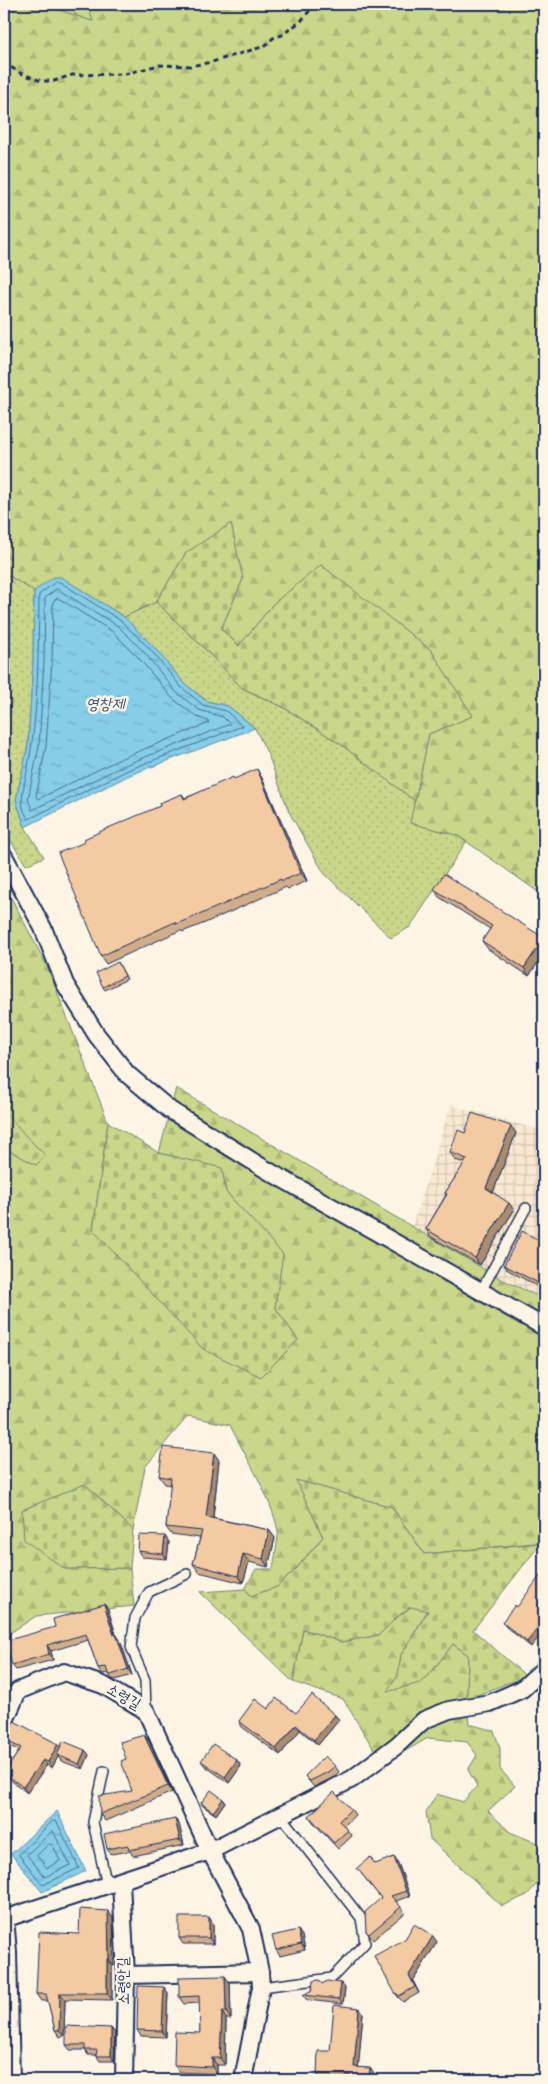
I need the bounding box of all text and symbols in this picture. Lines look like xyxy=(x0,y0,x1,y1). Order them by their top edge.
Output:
water label: 영창제 xyxy=(86,694,126,717)
street label: 소령길 xyxy=(102,1679,144,1717)
street label: 소령안길 xyxy=(114,1957,136,2005)

